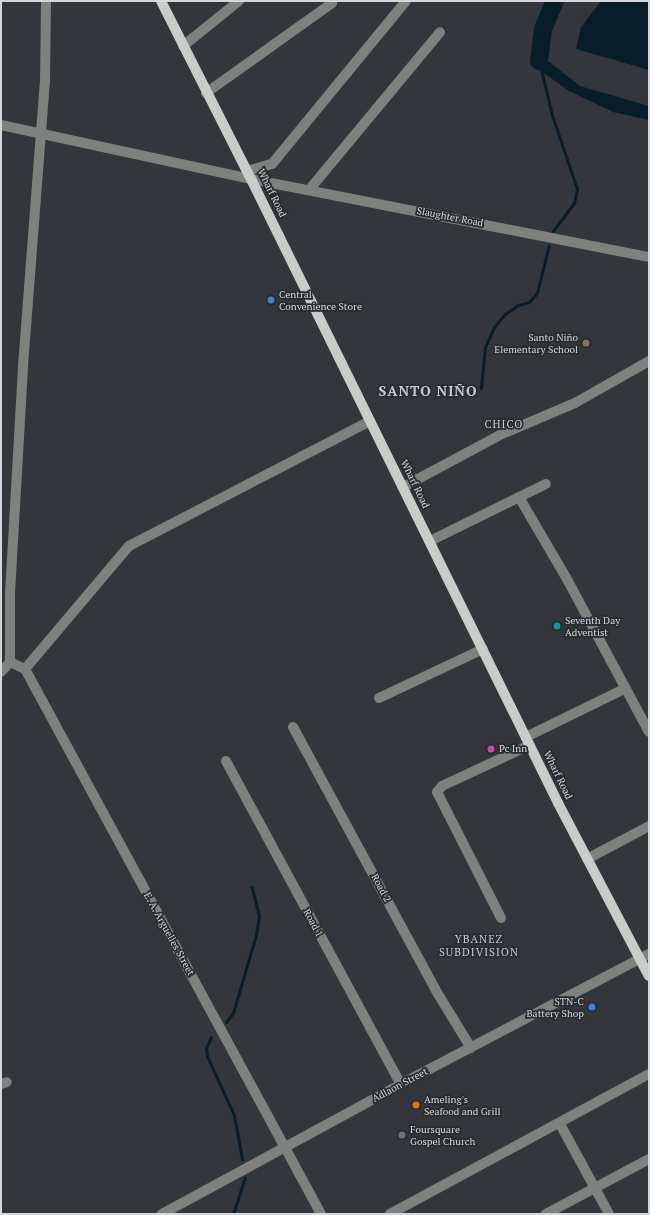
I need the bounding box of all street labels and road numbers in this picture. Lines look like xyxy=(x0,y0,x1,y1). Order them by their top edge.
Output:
street label: Wharf Road xyxy=(255,167,289,219)
street label: Slaughter Road xyxy=(416,205,484,229)
street label: Wharf Road xyxy=(398,458,432,510)
street label: Wharf Road xyxy=(541,749,575,801)
street label: Road 2 xyxy=(369,872,393,904)
street label: E. A. Arguelles Street xyxy=(141,890,197,978)
street label: Road 1 xyxy=(301,907,325,939)
street label: Adlaon Street xyxy=(370,1065,430,1105)

